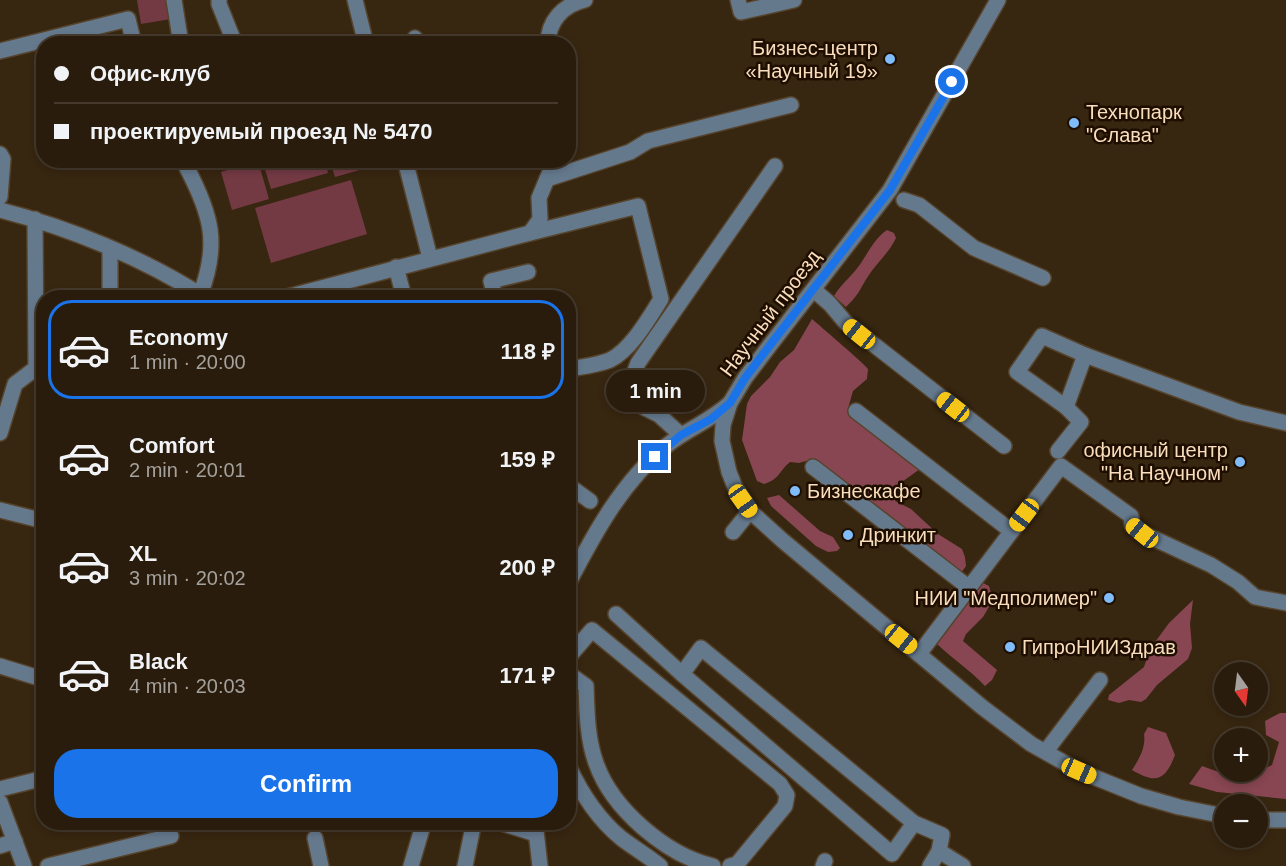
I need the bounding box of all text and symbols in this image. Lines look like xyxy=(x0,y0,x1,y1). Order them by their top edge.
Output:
place label: Бизнес-центр «Научный 19» xyxy=(746,37,878,82)
marker: Бизнес-центр «Научный 19» xyxy=(883,52,897,66)
text: Офис-клуб xyxy=(90,61,210,86)
route start xyxy=(938,68,965,95)
place label: Технопарк "Слава" xyxy=(1086,101,1182,146)
marker: Технопарк "Слава" xyxy=(1067,116,1081,130)
text: проектируемый проезд № 5470 xyxy=(90,119,432,144)
street label: Научный проезд xyxy=(715,245,825,380)
car xyxy=(839,316,879,352)
icon: car xyxy=(57,323,111,377)
text: Economy xyxy=(129,325,228,350)
text: 118 ₽ xyxy=(501,339,555,364)
text: 1 min · 20:00 xyxy=(129,351,246,373)
callout: 1 min xyxy=(606,370,704,412)
text: 1 min xyxy=(629,380,682,402)
car xyxy=(933,389,973,425)
icon: car xyxy=(57,431,111,485)
text: Comfort xyxy=(129,433,215,458)
place label: офисный центр "На Научном" xyxy=(1083,439,1228,484)
route end xyxy=(641,443,668,470)
text: 159 ₽ xyxy=(499,447,555,472)
marker: офисный центр "На Научном" xyxy=(1233,455,1247,469)
text: 2 min · 20:01 xyxy=(129,459,246,481)
place label: Бизнескафе xyxy=(807,480,921,502)
car xyxy=(725,481,761,521)
marker: Бизнескафе xyxy=(788,484,802,498)
car xyxy=(1006,495,1042,535)
car xyxy=(1122,515,1162,551)
place label: Дринкит xyxy=(860,524,936,546)
marker: Дринкит xyxy=(841,528,855,542)
icon: car xyxy=(57,539,111,593)
text: XL xyxy=(129,541,157,566)
text: 200 ₽ xyxy=(499,555,555,580)
text: 3 min · 20:02 xyxy=(129,567,246,589)
place label: НИИ "Медполимер" xyxy=(914,587,1097,609)
marker: НИИ "Медполимер" xyxy=(1102,591,1116,605)
car xyxy=(881,621,921,657)
place label: ГипроНИИЗдрав xyxy=(1022,636,1176,658)
marker: ГипроНИИЗдрав xyxy=(1003,640,1017,654)
icon: car xyxy=(57,647,111,701)
text: Black xyxy=(129,649,188,674)
north arrow xyxy=(1214,662,1268,716)
map controls xyxy=(1214,662,1268,848)
text: 171 ₽ xyxy=(499,663,555,688)
text: 4 min · 20:03 xyxy=(129,675,246,697)
button: + xyxy=(1214,728,1268,782)
button: Confirm xyxy=(54,749,558,818)
car xyxy=(1059,755,1099,787)
button: − xyxy=(1214,794,1268,848)

